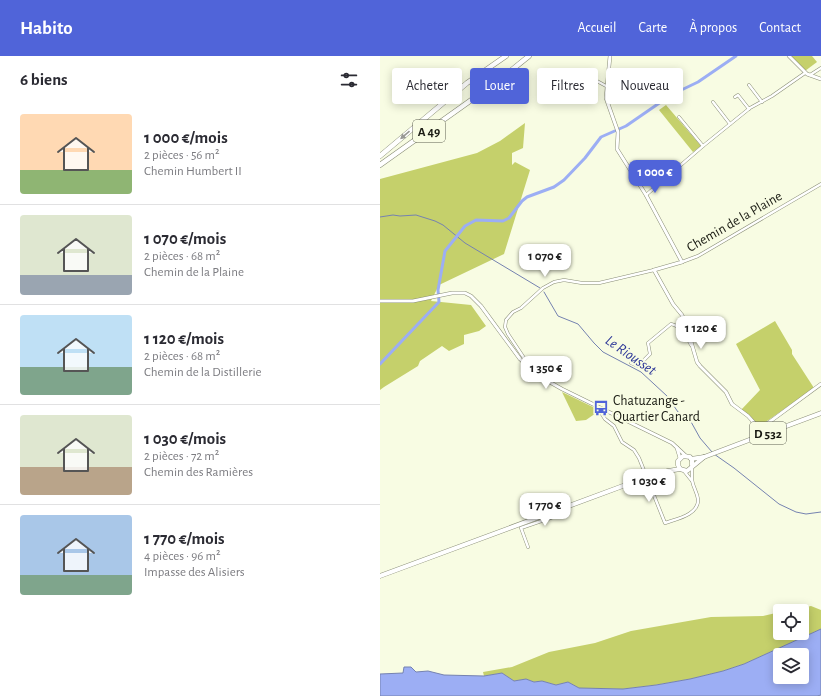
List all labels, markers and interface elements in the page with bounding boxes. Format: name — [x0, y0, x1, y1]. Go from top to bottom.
text: Habito — [20, 19, 73, 38]
text: Accueil — [577, 21, 616, 35]
text: Carte — [638, 21, 667, 35]
text: À propos — [689, 21, 737, 35]
text: Contact — [759, 21, 801, 35]
chip: Acheter — [392, 68, 462, 104]
chip: Louer — [470, 68, 529, 104]
chip: Filtres — [537, 68, 598, 104]
chip: Nouveau — [606, 68, 683, 104]
icon: filters — [338, 69, 360, 91]
text: 6 biens — [20, 71, 68, 88]
road number: A 49 — [413, 120, 445, 142]
text: 1 000 €/mois — [144, 129, 228, 146]
icon: home — [52, 130, 100, 178]
one-way arrow — [400, 130, 410, 139]
text: 2 pièces · 56 m² — [144, 149, 220, 162]
pin: 1 000 € — [618, 160, 692, 194]
text: Chemin Humbert II — [144, 165, 242, 178]
text: 1 000 € — [638, 166, 673, 179]
street label: Chemin de la Plaine — [684, 189, 785, 255]
text: 1 070 €/mois — [144, 230, 226, 247]
icon: home — [52, 231, 100, 279]
pin: 1 070 € — [508, 244, 582, 278]
text: 2 pièces · 68 m² — [144, 250, 220, 263]
text: 1 070 € — [528, 250, 562, 263]
text: Chemin de la Plaine — [144, 266, 244, 279]
pin: 1 120 € — [664, 316, 738, 350]
text: 1 120 € — [685, 322, 717, 335]
text: 1 120 €/mois — [144, 330, 224, 347]
icon: home — [52, 331, 100, 379]
water label: Le Riousset — [603, 333, 659, 378]
text: 2 pièces · 68 m² — [144, 350, 220, 363]
pin: 1 350 € — [509, 356, 583, 390]
text: 1 350 € — [530, 362, 562, 375]
text: Chemin de la Distillerie — [144, 366, 262, 379]
place label: Chatuzange - Quartier Canard — [613, 394, 700, 424]
bus stop icon: Chatuzange - Quartier Canard — [592, 399, 610, 417]
road number: D 532 — [750, 422, 786, 444]
text: 1 030 €/mois — [144, 430, 226, 447]
icon: home — [52, 431, 100, 479]
text: 2 pièces · 72 m² — [144, 450, 219, 463]
text: Chemin des Ramières — [144, 466, 253, 479]
pin: 1 030 € — [612, 469, 686, 503]
text: 1 030 € — [632, 475, 666, 488]
pin: 1 770 € — [508, 493, 582, 527]
text: 1 770 € — [529, 499, 561, 512]
text: 1 770 €/mois — [144, 530, 225, 547]
icon: home — [52, 531, 100, 579]
text: 4 pièces · 96 m² — [144, 550, 221, 563]
text: Impasse des Alisiers — [144, 566, 245, 579]
map controls — [773, 604, 809, 684]
button: locate — [773, 604, 809, 640]
button: layers — [773, 648, 809, 684]

